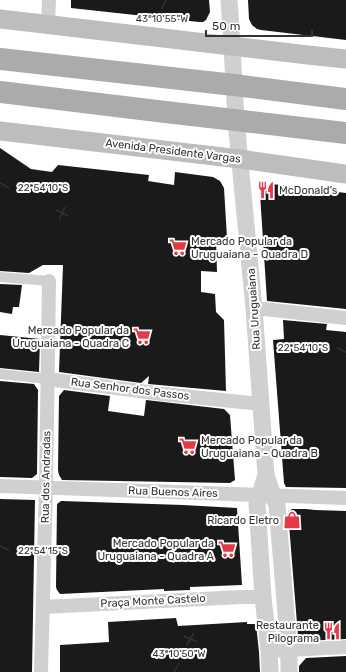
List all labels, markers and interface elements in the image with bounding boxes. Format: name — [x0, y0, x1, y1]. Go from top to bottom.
scale bar — [206, 12, 312, 38]
text: 43°10'55"W — [136, 13, 188, 25]
text: 50 m — [212, 19, 240, 33]
street label: Avenida Presidente Vargas — [105, 136, 242, 166]
restaurant icon: McDonald's — [256, 180, 276, 200]
text: 22°54'10"S — [18, 182, 68, 194]
place label: McDonald's — [279, 184, 338, 197]
place label: Mercado Popular da Uruguaiana - Quadra D — [191, 235, 308, 261]
supermarket icon: Mercado Popular da Uruguaiana - Quadra D — [168, 237, 188, 257]
street label: Rua Uruguaiana — [245, 268, 263, 350]
place label: Mercado Popular da Uruguaiana - Quadra C — [12, 324, 129, 350]
supermarket icon: Mercado Popular da Uruguaiana - Quadra C — [132, 326, 152, 346]
text: 22°54'10"S — [278, 342, 328, 354]
street label: Rua Senhor dos Passos — [70, 375, 190, 403]
street label: Rua dos Andradas — [39, 430, 53, 523]
place label: Mercado Popular da Uruguaiana - Quadra B — [201, 434, 318, 460]
supermarket icon: Mercado Popular da Uruguaiana - Quadra B — [178, 436, 198, 456]
street label: Rua Buenos Aires — [128, 484, 218, 500]
shop icon: Ricardo Eletro — [282, 510, 302, 530]
place label: Ricardo Eletro — [207, 514, 279, 527]
place label: Mercado Popular da Uruguaiana - Quadra A — [97, 537, 215, 563]
supermarket icon: Mercado Popular da Uruguaiana - Quadra A — [217, 539, 237, 559]
text: 22°54'15"S — [18, 545, 68, 557]
street label: Praça Monte Castelo — [100, 592, 206, 610]
place label: Restaurante Pilograma — [256, 619, 319, 645]
restaurant icon: Restaurante Pilograma — [322, 621, 342, 641]
text: 43°10'50"W — [153, 648, 205, 660]

